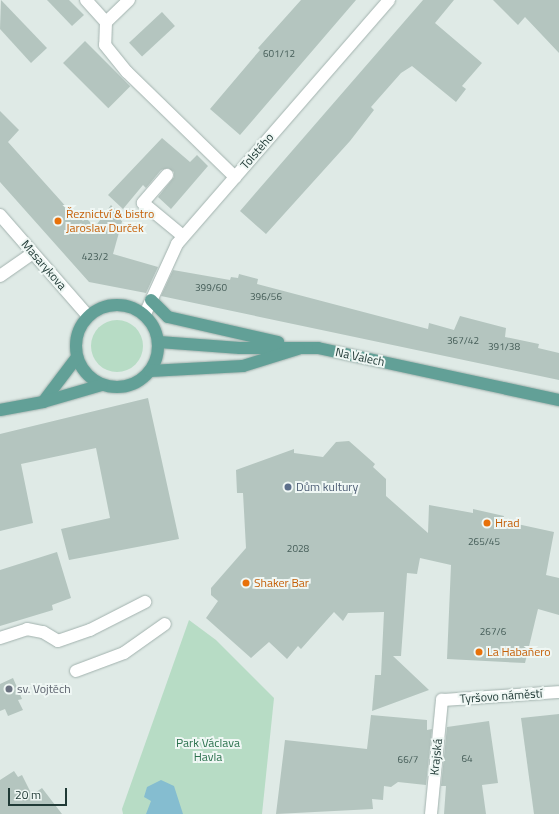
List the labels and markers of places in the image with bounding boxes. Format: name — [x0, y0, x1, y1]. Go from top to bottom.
place label: Řeznictví & bistro Jaroslav Durček — [66, 207, 154, 235]
marker: Řeznictví & bistro Jaroslav Durček — [53, 216, 63, 226]
place label: Dům kultury — [296, 480, 358, 494]
marker: Dům kultury — [283, 482, 293, 492]
place label: Hrad — [495, 516, 520, 530]
marker: Hrad — [482, 518, 492, 528]
place label: Shaker Bar — [254, 576, 309, 590]
marker: Shaker Bar — [241, 578, 251, 588]
place label: La Habaňero — [487, 645, 551, 659]
marker: La Habaňero — [474, 647, 484, 657]
place label: sv. Vojtěch — [17, 682, 71, 696]
marker: sv. Vojtěch — [4, 684, 14, 694]

